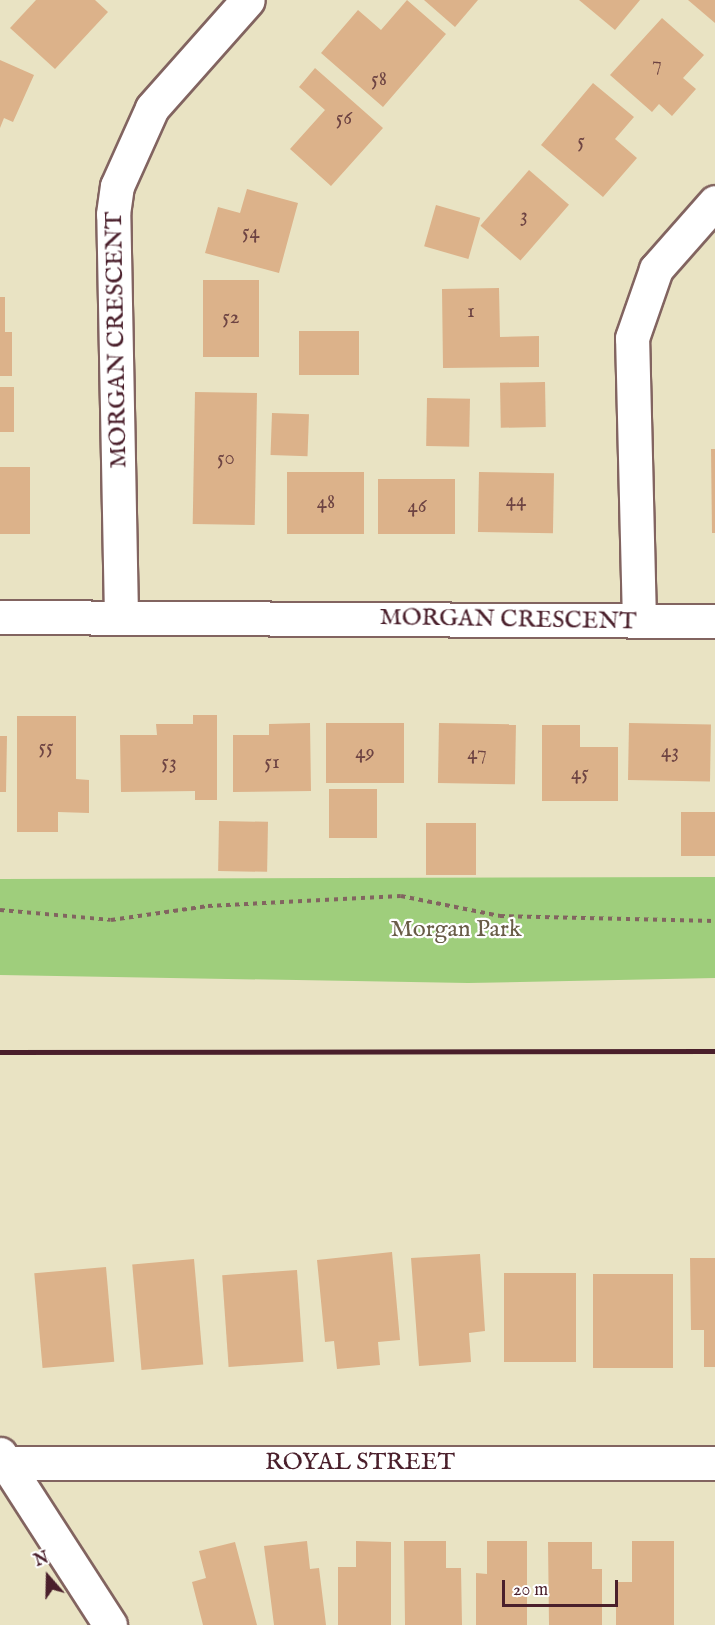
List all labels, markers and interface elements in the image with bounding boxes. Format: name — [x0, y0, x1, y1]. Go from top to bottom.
house number: 7 — [652, 52, 662, 78]
house number: 58 — [371, 67, 387, 93]
house number: 56 — [336, 106, 352, 132]
house number: 5 — [577, 129, 585, 155]
house number: 3 — [520, 203, 528, 229]
street label: MORGAN CRESCENT — [100, 211, 134, 469]
house number: 54 — [242, 220, 260, 246]
house number: 1 — [467, 299, 475, 325]
house number: 52 — [222, 305, 240, 331]
house number: 50 — [217, 446, 235, 472]
house number: 44 — [506, 488, 526, 514]
house number: 48 — [317, 490, 335, 516]
house number: 46 — [407, 494, 427, 520]
street label: MORGAN CRESCENT — [379, 603, 637, 637]
house number: 55 — [38, 735, 54, 761]
house number: 43 — [661, 739, 679, 765]
house number: 49 — [355, 740, 375, 766]
house number: 47 — [467, 741, 487, 767]
house number: 53 — [161, 750, 177, 776]
house number: 51 — [264, 750, 280, 776]
house number: 45 — [571, 761, 589, 787]
park label: Morgan Park — [390, 916, 522, 944]
street label: ROYAL STREET — [265, 1449, 455, 1477]
north arrow — [18, 1547, 78, 1607]
text: N — [32, 1548, 52, 1572]
scale bar — [505, 1568, 620, 1606]
text: 20 m — [513, 1579, 548, 1602]

